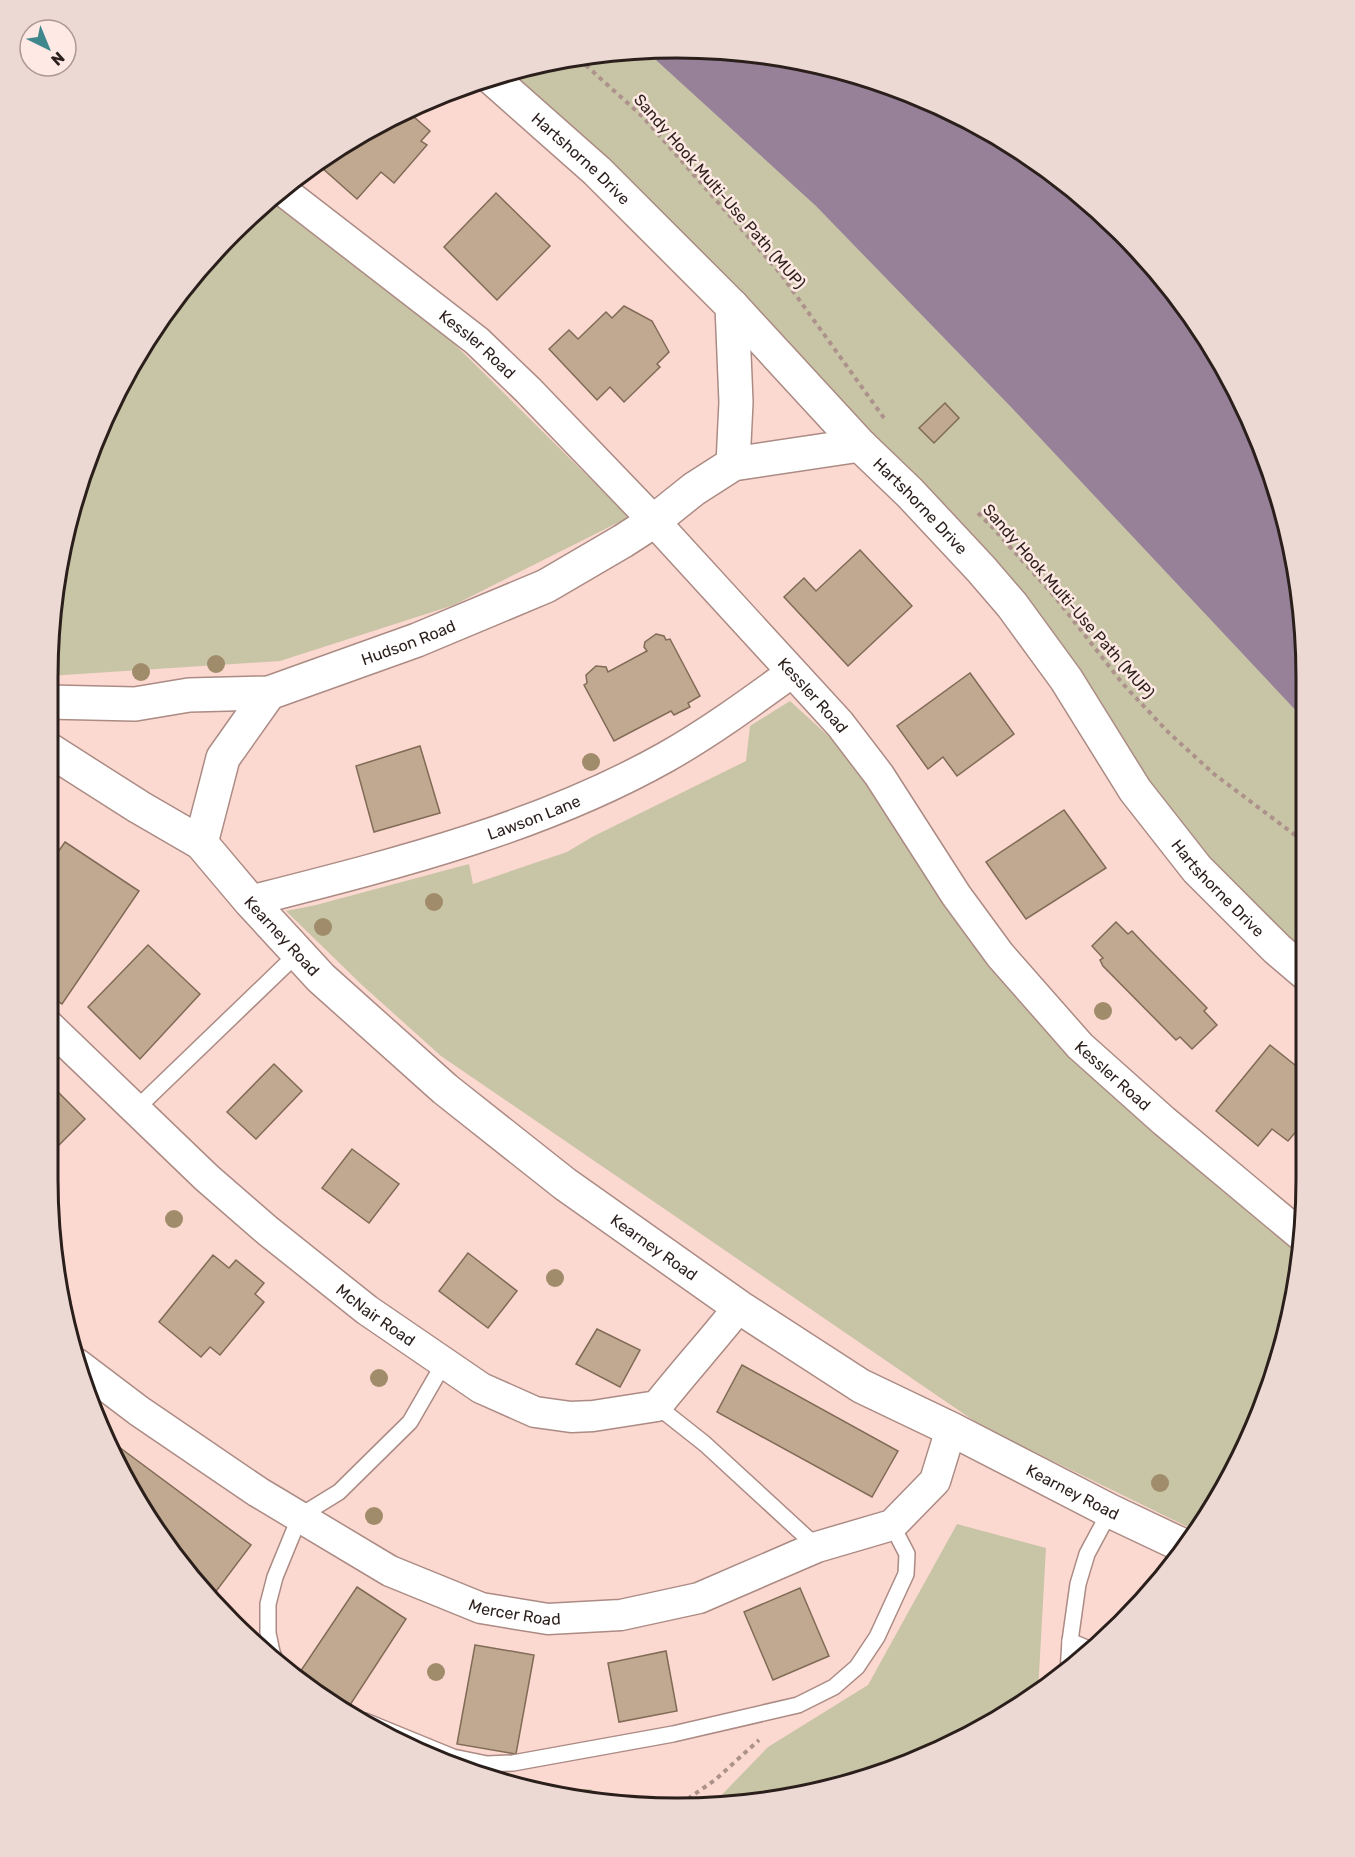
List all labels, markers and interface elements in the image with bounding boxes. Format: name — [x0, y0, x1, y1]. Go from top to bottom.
north arrow — [18, 18, 78, 78]
text: N — [47, 48, 69, 69]
street label: Sandy Hook Multi-Use Path (MUP) — [630, 90, 809, 293]
street label: Hartshorne Drive — [528, 109, 634, 209]
street label: Kessler Road — [435, 306, 519, 383]
street label: Hartshorne Drive — [869, 454, 971, 558]
street label: Sandy Hook Multi-Use Path (MUP) — [979, 500, 1158, 703]
street label: Hudson Road — [359, 616, 458, 669]
street label: Kessler Road — [774, 654, 852, 736]
street label: Lawson Lane — [485, 791, 583, 844]
street label: Hartshorne Drive — [1167, 836, 1268, 941]
street label: Kearney Road — [240, 892, 323, 980]
street label: Kessler Road — [1071, 1037, 1154, 1115]
street label: Kearney Road — [607, 1210, 701, 1285]
street label: McNair Road — [332, 1280, 419, 1350]
street label: Kearney Road — [1023, 1461, 1122, 1524]
street label: Mercer Road — [466, 1595, 561, 1629]

